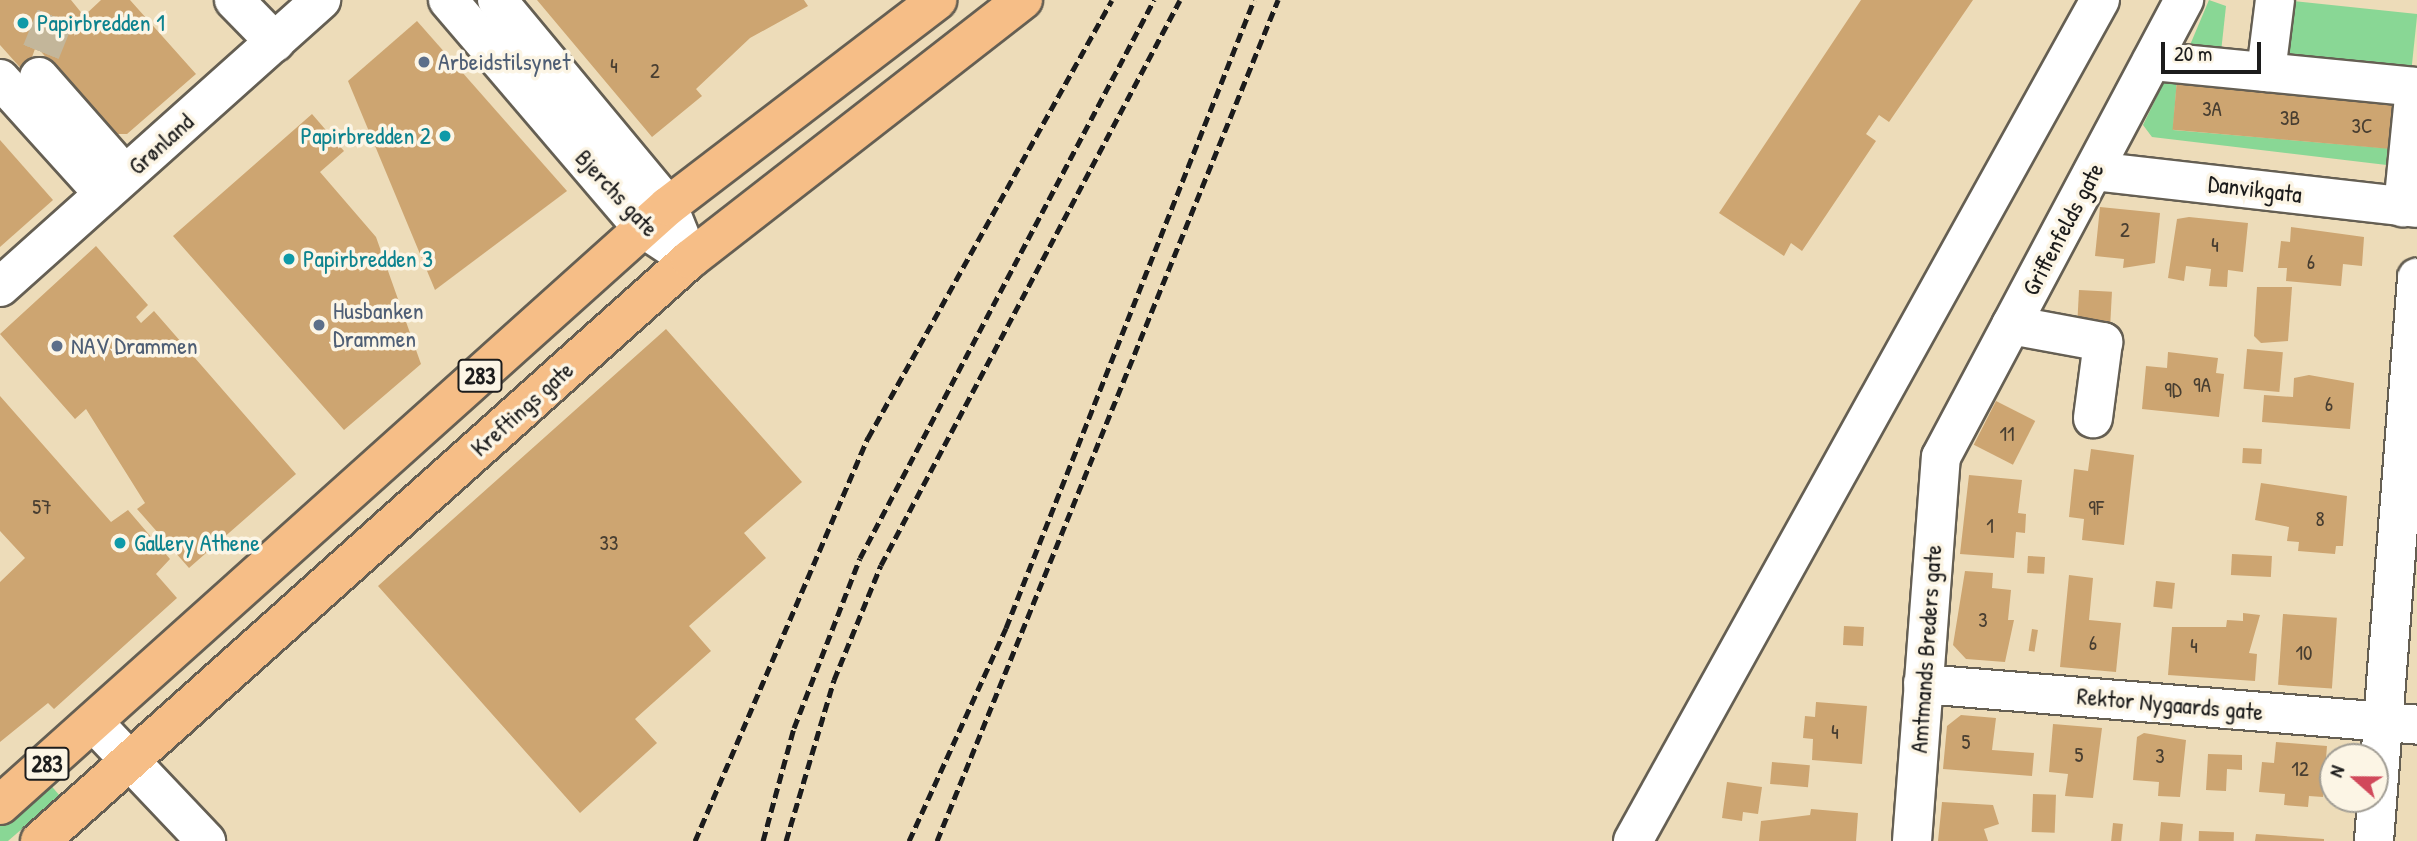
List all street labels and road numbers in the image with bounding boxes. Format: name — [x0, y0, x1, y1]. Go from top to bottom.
street label: Grønland — [122, 107, 200, 181]
street label: Bjerchs gate — [569, 143, 665, 243]
street label: Griffenfelds gate — [2016, 158, 2110, 300]
street label: Danvikgata — [2206, 169, 2304, 209]
road number: 283 — [457, 356, 503, 396]
street label: Kreftings gate — [465, 356, 579, 462]
street label: Amtmands Breders gate — [1904, 544, 1948, 754]
street label: Rektor Nygaards gate — [2076, 682, 2264, 726]
road number: 283 — [24, 744, 70, 784]

